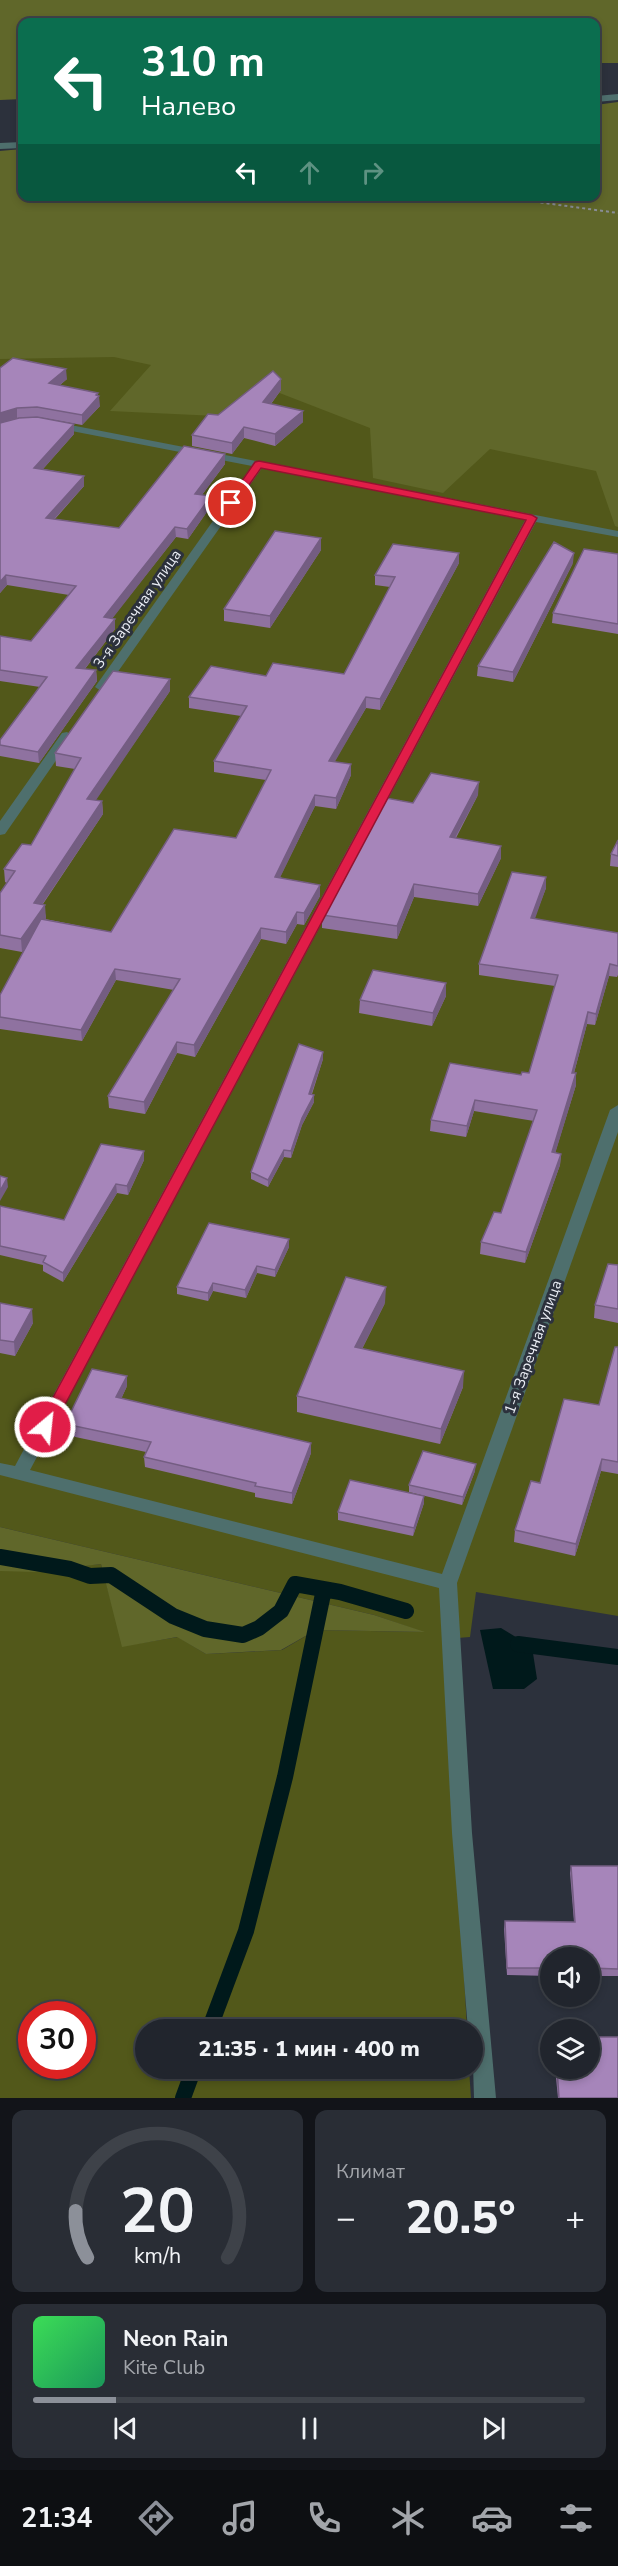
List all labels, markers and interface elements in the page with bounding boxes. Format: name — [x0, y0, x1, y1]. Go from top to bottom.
text: 310 m — [141, 34, 265, 91]
icon: left — [42, 42, 120, 120]
text: Налево — [141, 88, 236, 125]
icon: left — [230, 156, 263, 189]
icon: ahead — [293, 156, 326, 189]
icon: right — [356, 156, 389, 189]
pin — [205, 477, 256, 528]
icon: arrive — [214, 486, 247, 519]
street label: 3-я Заречная улица — [88, 546, 186, 672]
street label: 1-я Заречная улица — [499, 1277, 567, 1417]
position arrow — [13, 1395, 77, 1459]
map controls — [540, 1947, 600, 2079]
button: sound — [540, 1947, 600, 2007]
speed limit sign: 30 — [18, 2001, 96, 2079]
button: layers — [540, 2019, 600, 2079]
text: 21:35 · 1 мин · 400 m — [198, 2034, 420, 2064]
text: Климат — [336, 2158, 405, 2185]
text: 20 — [120, 2169, 195, 2254]
text: 20.5° — [406, 2188, 515, 2249]
text: − — [336, 2196, 356, 2241]
text: + — [565, 2196, 585, 2241]
text: km/h — [134, 2241, 181, 2271]
text: Neon Rain — [123, 2324, 228, 2354]
text: Kite Club — [123, 2354, 205, 2381]
icon: previous — [109, 2412, 142, 2445]
icon: pause — [293, 2412, 326, 2445]
icon: next — [477, 2412, 510, 2445]
icon: directions — [135, 2497, 177, 2539]
icon: music — [219, 2497, 261, 2539]
icon: phone — [303, 2497, 345, 2539]
icon: climate — [387, 2497, 429, 2539]
icon: car — [471, 2497, 513, 2539]
icon: filters — [555, 2497, 597, 2539]
text: 21:34 — [21, 2500, 93, 2537]

